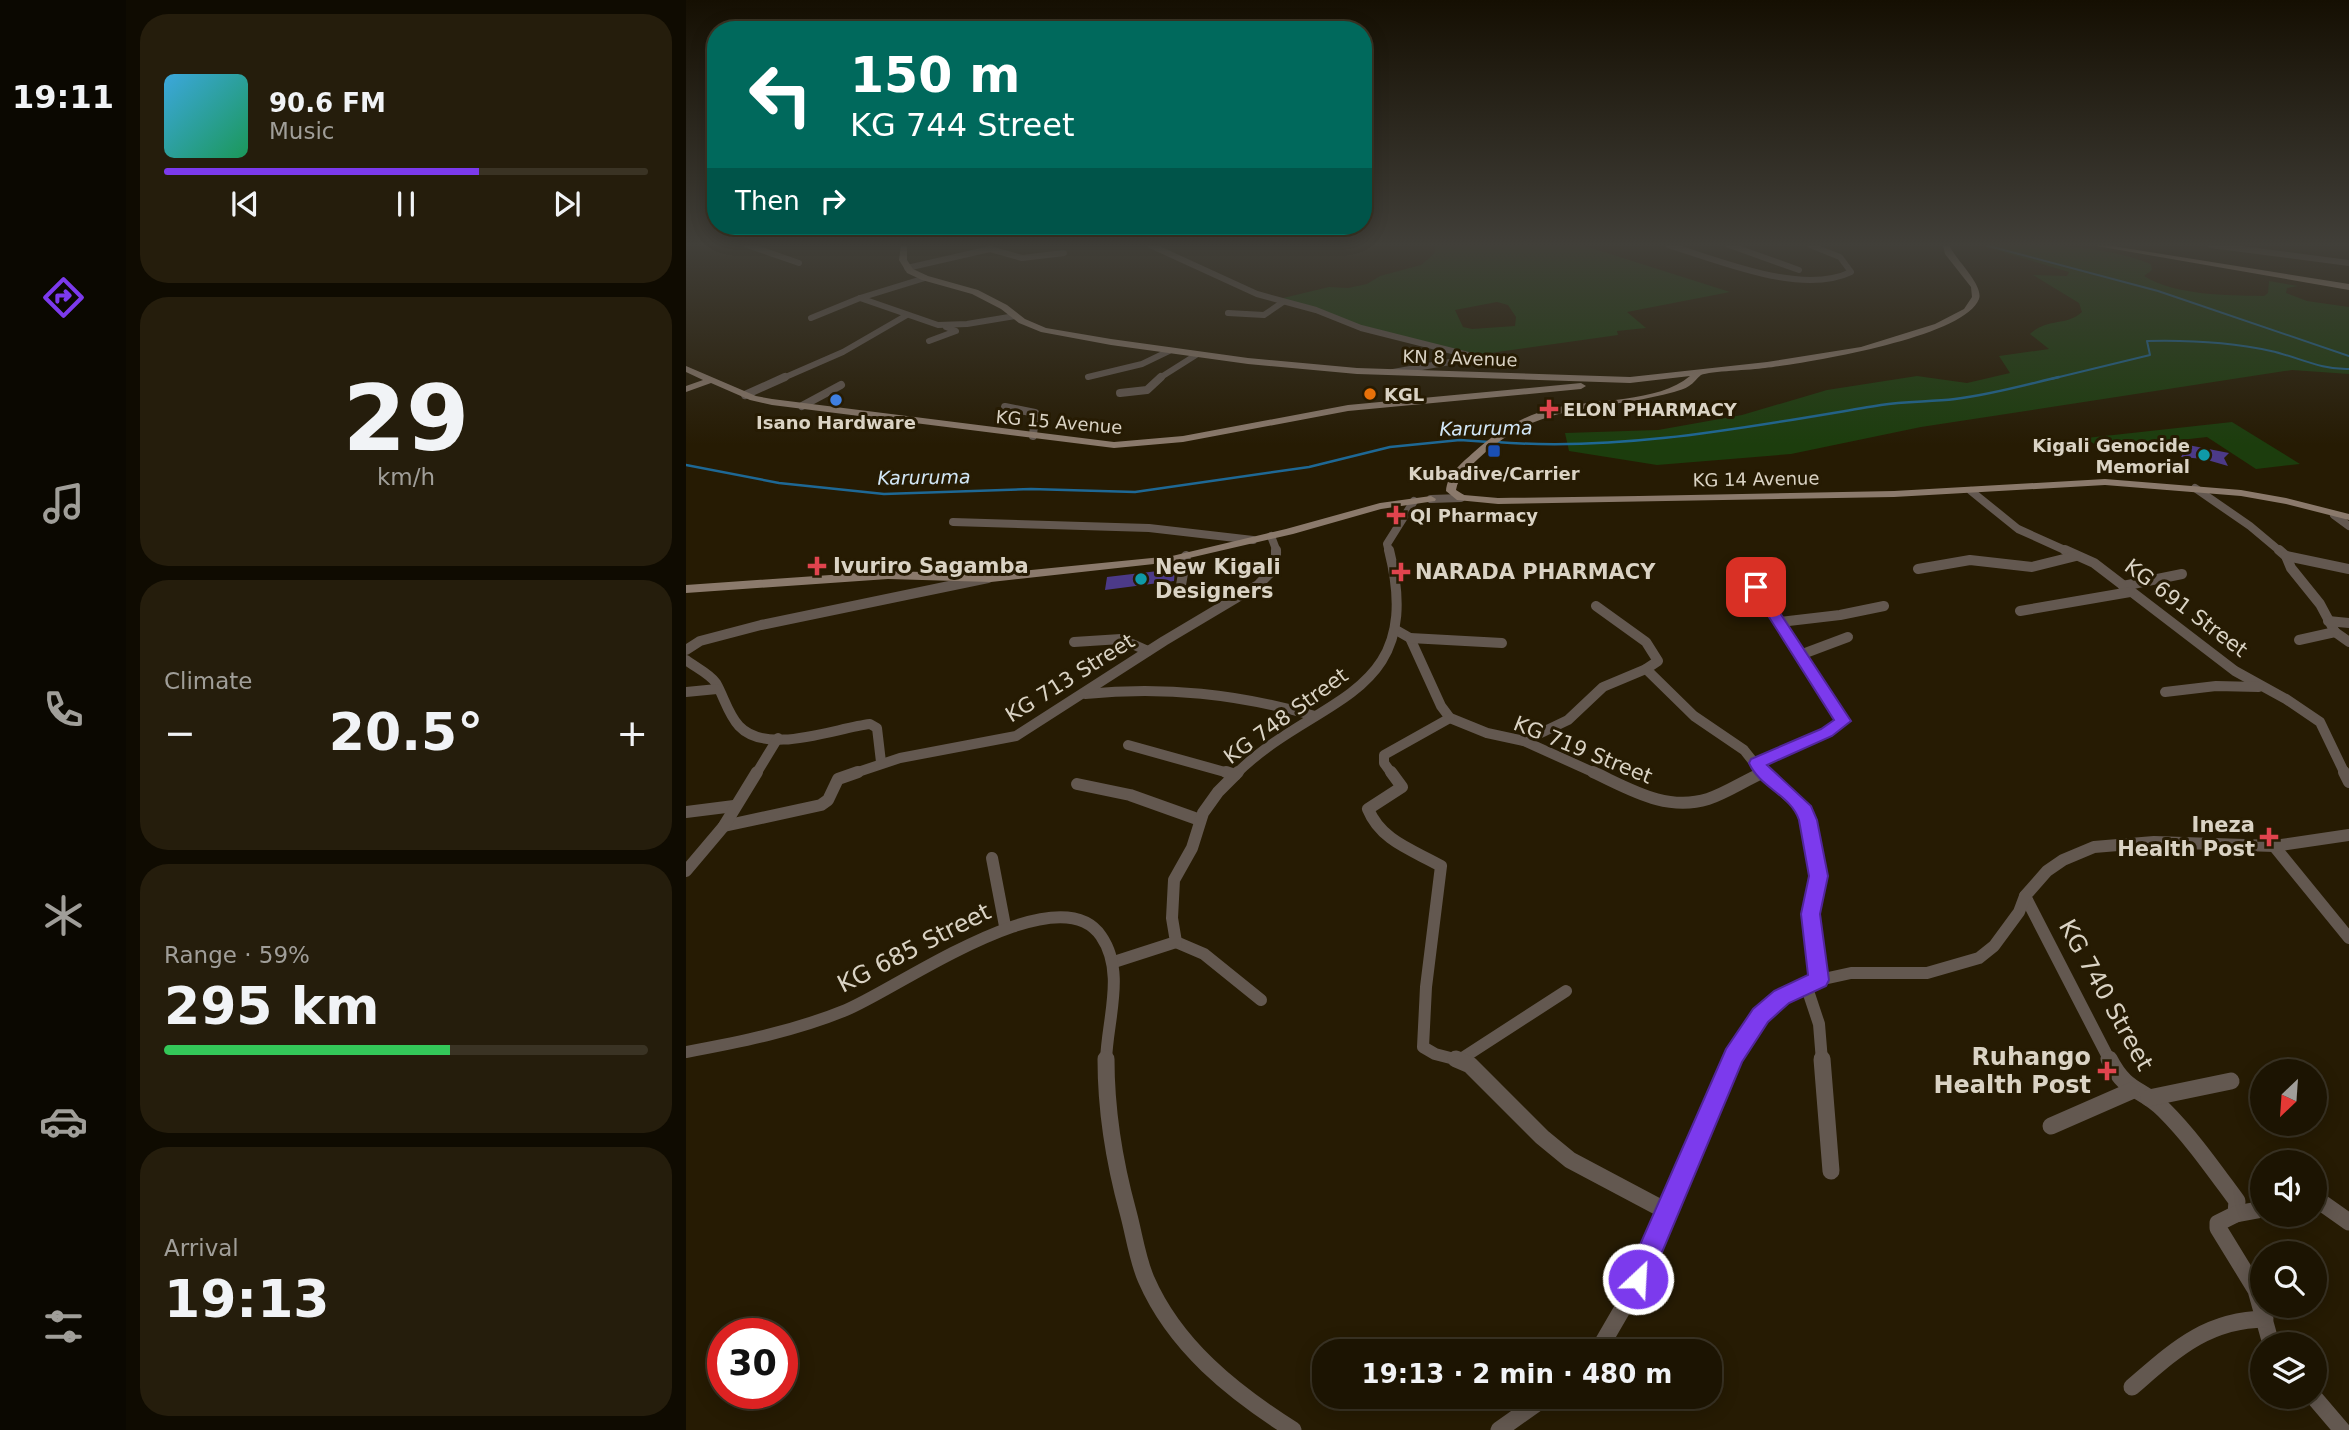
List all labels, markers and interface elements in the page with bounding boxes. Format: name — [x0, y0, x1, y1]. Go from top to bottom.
text: 150 m — [850, 47, 1020, 104]
icon: left — [735, 49, 826, 140]
text: 19:11 — [12, 78, 114, 116]
text: 90.6 FM — [269, 88, 386, 118]
text: KG 744 Street — [850, 106, 1074, 144]
text: Music — [269, 118, 334, 144]
icon: right — [814, 182, 852, 220]
icon: previous — [226, 185, 264, 223]
icon: pause — [387, 185, 425, 223]
icon: next — [548, 185, 586, 223]
text: Then — [735, 186, 800, 216]
icon: directions — [39, 273, 88, 322]
street label: KN 8 Avenue — [1402, 345, 1518, 371]
text: 29 — [343, 366, 469, 471]
place label: KGL — [1384, 384, 1424, 405]
marker: KGL — [1362, 386, 1378, 402]
marker: Isano Hardware — [828, 392, 844, 408]
place label: ELON PHARMACY — [1563, 399, 1738, 420]
marker: ELON PHARMACY — [1541, 401, 1557, 417]
street label: KG 15 Avenue — [995, 406, 1123, 438]
place label: Isano Hardware — [756, 412, 916, 433]
water label: Karuruma — [1439, 416, 1533, 440]
place label: Kigali Genocide Memorial — [2032, 435, 2190, 477]
marker: Kubadive/Carrier — [1486, 443, 1502, 459]
marker: Kigali Genocide Memorial — [2196, 447, 2212, 463]
place label: Kubadive/Carrier — [1408, 463, 1580, 484]
text: km/h — [377, 464, 435, 490]
water label: Karuruma — [877, 465, 971, 489]
street label: KG 14 Avenue — [1692, 467, 1820, 491]
icon: music — [39, 479, 88, 528]
place label: Ql Pharmacy — [1410, 505, 1538, 526]
marker: Ql Pharmacy — [1388, 507, 1404, 523]
place label: Ivuriro Sagamba — [833, 554, 1029, 578]
street label: KG 691 Street — [2120, 554, 2252, 662]
place label: New Kigali Designers — [1155, 555, 1281, 603]
marker: Ivuriro Sagamba — [807, 556, 827, 576]
pin — [1726, 557, 1786, 617]
place label: NARADA PHARMACY — [1415, 560, 1656, 584]
marker: NARADA PHARMACY — [1393, 564, 1409, 580]
icon: arrive — [1737, 568, 1775, 606]
marker: New Kigali Designers — [1133, 571, 1149, 587]
street label: KG 713 Street — [1001, 629, 1139, 727]
street label: KG 748 Street — [1219, 663, 1353, 769]
text: Climate — [164, 668, 253, 694]
icon: phone — [39, 685, 88, 734]
text: 20.5° — [329, 702, 483, 762]
text: − — [164, 711, 196, 755]
text: + — [616, 711, 648, 755]
street label: KG 719 Street — [1510, 711, 1656, 789]
place label: Ineza Health Post — [2117, 813, 2255, 861]
marker: Ineza Health Post — [2261, 829, 2277, 845]
icon: climate — [39, 891, 88, 940]
street label: KG 685 Street — [833, 897, 995, 999]
street label: KG 740 Street — [2053, 915, 2159, 1075]
text: Range · 59% — [164, 942, 310, 968]
text: 295 km — [164, 976, 379, 1036]
place label: Ruhango Health Post — [1933, 1043, 2091, 1099]
north arrow — [2250, 1059, 2328, 1136]
map controls — [2250, 1059, 2327, 1409]
marker: Ruhango Health Post — [2097, 1061, 2117, 1081]
icon: car — [39, 1097, 88, 1146]
button: sound — [2250, 1150, 2327, 1227]
text: Arrival — [164, 1235, 239, 1261]
button: search — [2250, 1241, 2327, 1318]
position arrow — [1601, 1242, 1675, 1316]
text: 19:13 — [164, 1269, 330, 1329]
icon: filters — [39, 1302, 88, 1351]
speed limit sign: 30 — [707, 1318, 798, 1409]
button: layers — [2250, 1332, 2327, 1409]
text: 19:13 · 2 min · 480 m — [1362, 1359, 1672, 1389]

